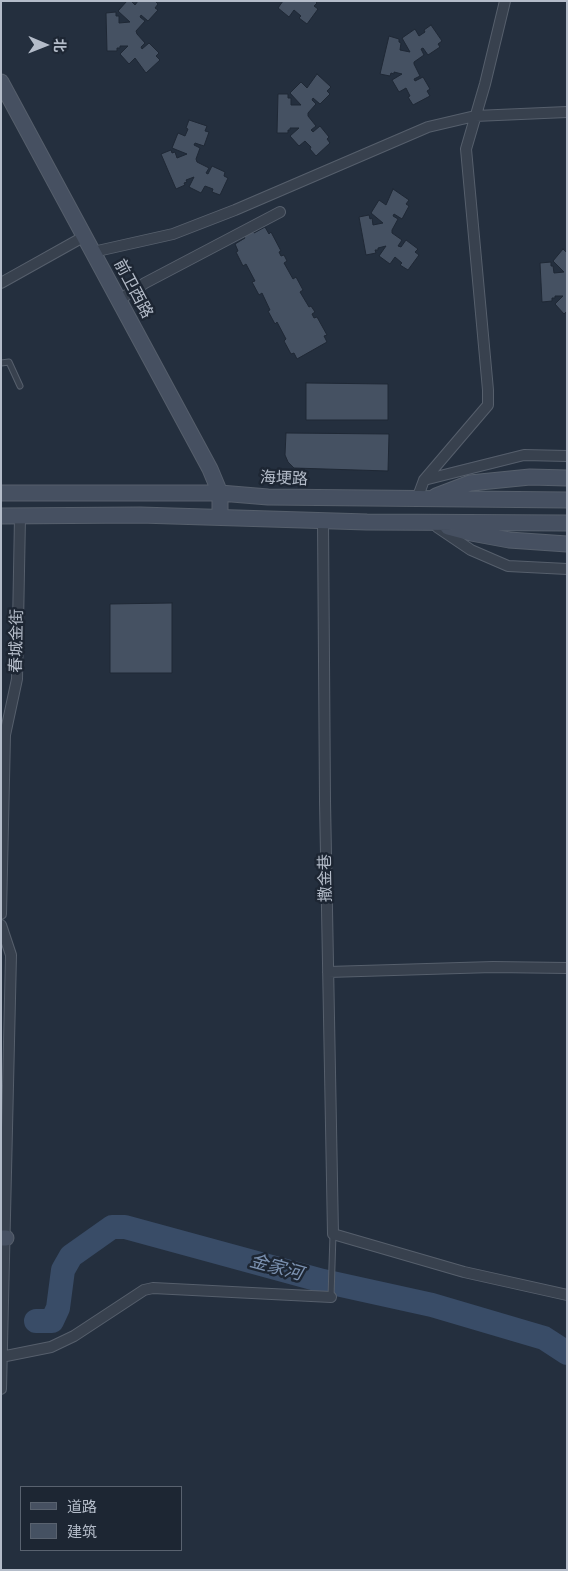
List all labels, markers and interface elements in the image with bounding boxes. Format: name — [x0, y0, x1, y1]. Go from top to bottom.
north arrow — [20, 20, 70, 70]
text: 北 — [52, 38, 68, 52]
street label: 前卫西路 — [110, 256, 156, 322]
street label: 海埂路 — [260, 469, 308, 489]
street label: 春城金街 — [7, 609, 27, 673]
street label: 撒金巷 — [316, 854, 336, 902]
water label: 金家河 — [247, 1251, 305, 1285]
legend — [20, 1486, 182, 1551]
text: 道路 — [67, 1498, 97, 1515]
text: 建筑 — [67, 1523, 97, 1540]

